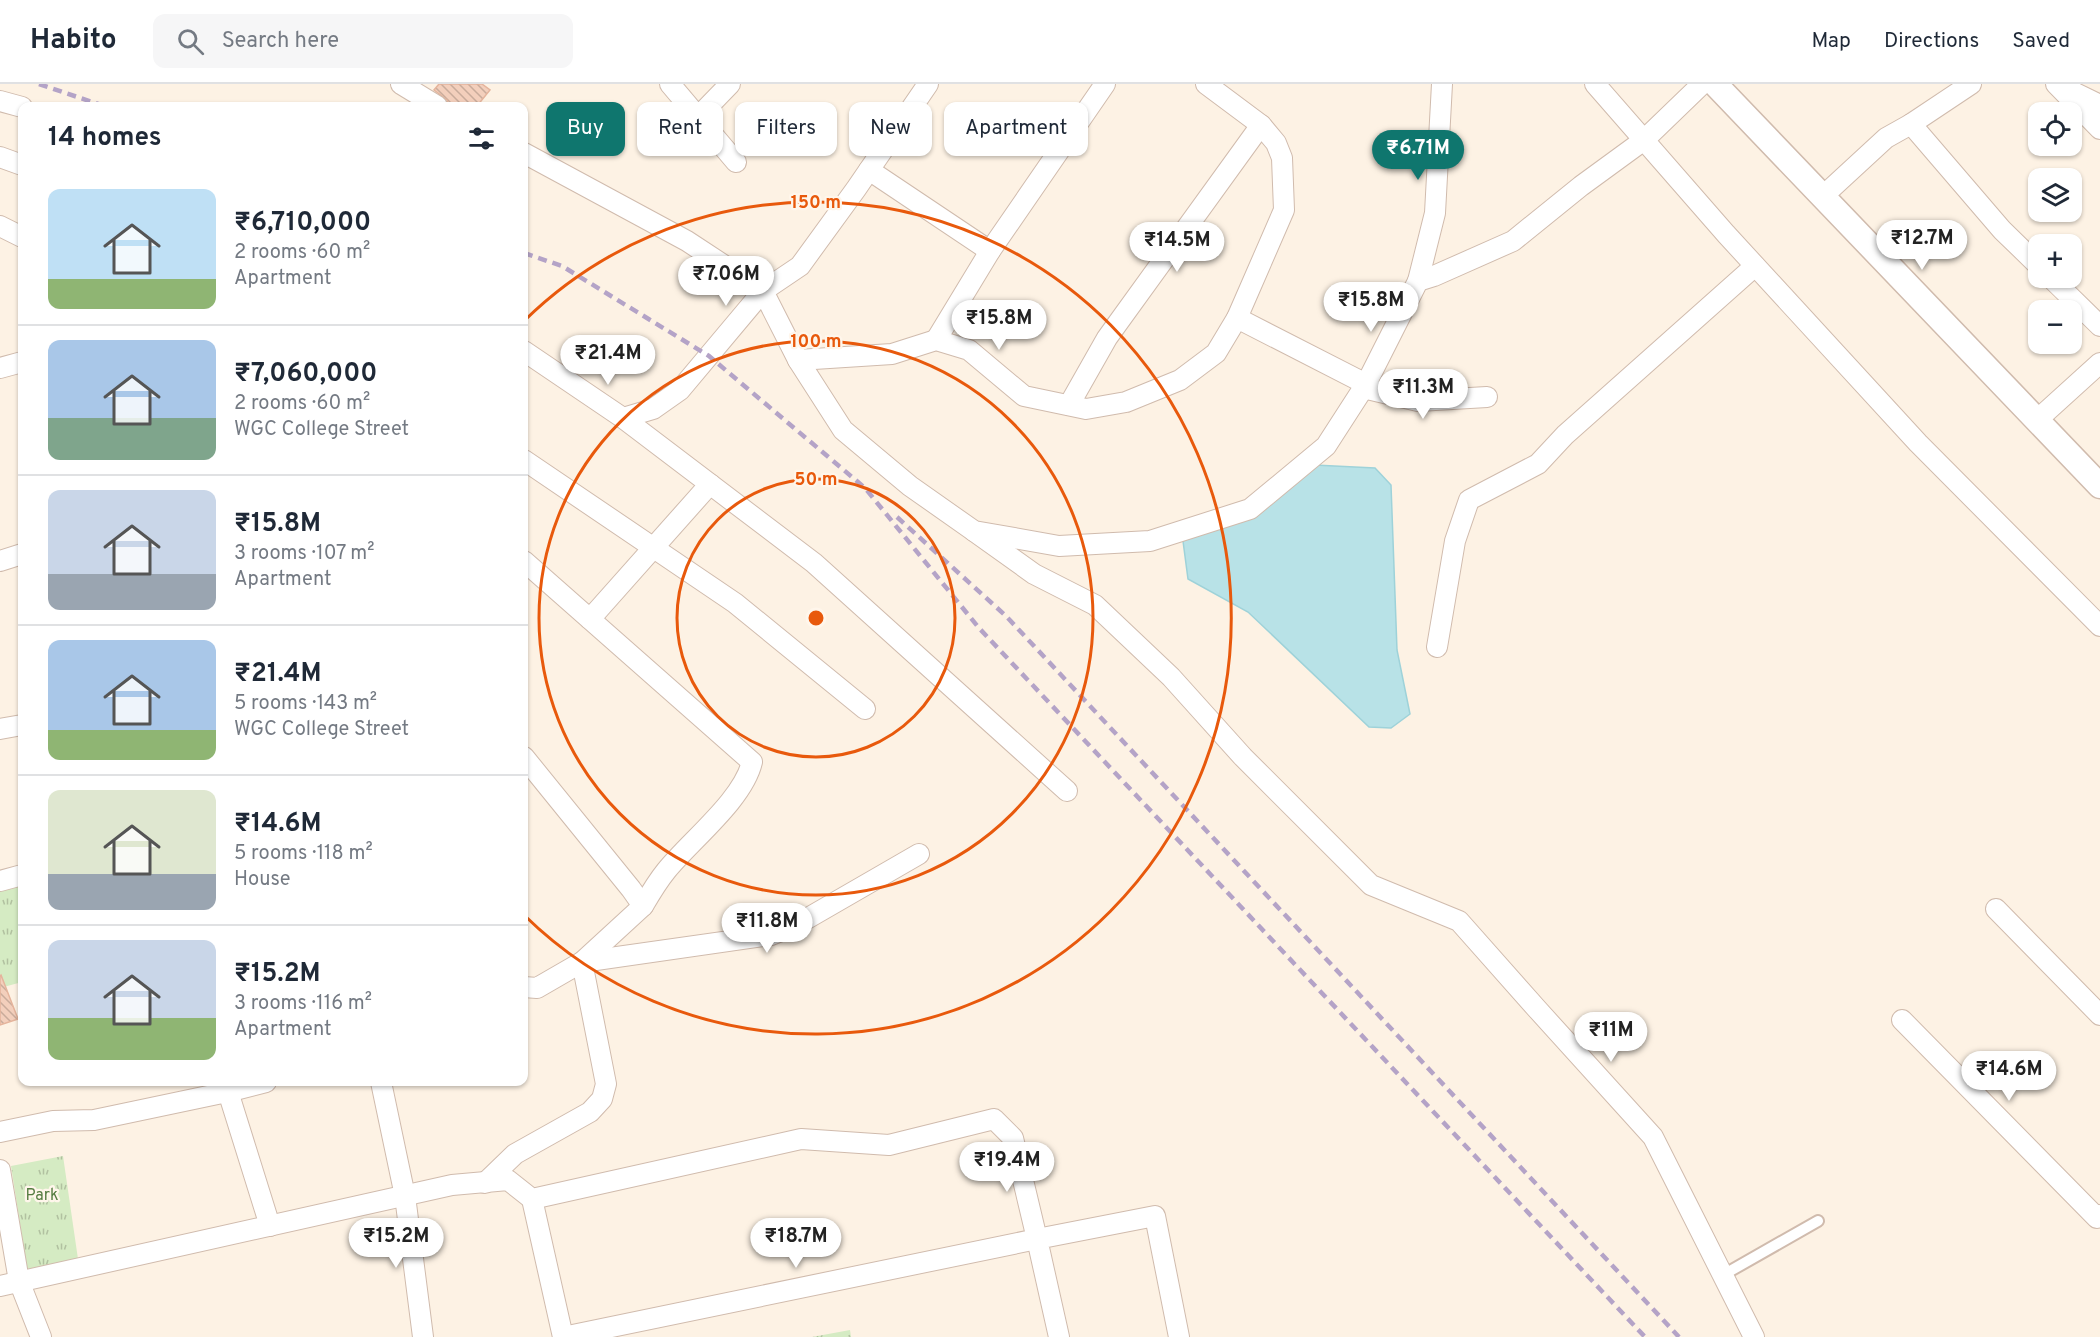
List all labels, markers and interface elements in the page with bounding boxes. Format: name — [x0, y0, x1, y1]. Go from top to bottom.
search box — [153, 14, 573, 68]
text: Habito — [30, 23, 117, 59]
icon: search — [174, 25, 207, 58]
text: Search here — [222, 28, 339, 55]
text: Map — [1811, 28, 1851, 55]
text: Directions — [1884, 28, 1979, 55]
text: Saved — [2012, 28, 2070, 55]
chip: Buy — [546, 102, 625, 156]
chip: Rent — [637, 102, 723, 156]
chip: Filters — [735, 102, 837, 156]
chip: New — [849, 102, 932, 156]
chip: Apartment — [944, 102, 1088, 156]
map controls — [2028, 102, 2082, 354]
button: locate — [2028, 102, 2082, 156]
text: 14 homes — [48, 122, 162, 155]
icon: filters — [465, 122, 498, 155]
pin: ₹6.71M — [1369, 130, 1467, 181]
text: ₹6.71M — [1386, 136, 1450, 162]
button: layers — [2028, 168, 2082, 222]
text: 150 m — [791, 192, 841, 215]
text: ₹6,710,000 — [234, 207, 371, 240]
icon: home — [96, 213, 168, 285]
pin: ₹12.7M — [1873, 220, 1971, 271]
pin: ₹14.5M — [1128, 222, 1226, 273]
text: ₹12.7M — [1890, 226, 1954, 252]
text: ₹14.5M — [1143, 228, 1211, 254]
button: + — [2028, 234, 2082, 288]
text: 2 rooms · 60 m² — [234, 240, 370, 266]
pin: ₹7.06M — [677, 256, 775, 307]
text: ₹7.06M — [692, 262, 760, 288]
text: Apartment — [234, 266, 332, 292]
pin: ₹15.8M — [1322, 282, 1420, 333]
text: ₹15.8M — [1338, 288, 1404, 314]
pin: ₹15.8M — [950, 300, 1048, 351]
button: − — [2028, 300, 2082, 354]
text: ₹15.8M — [966, 306, 1032, 332]
text: 100 m — [790, 331, 842, 354]
pin: ₹21.4M — [559, 335, 657, 386]
text: ₹21.4M — [574, 341, 642, 367]
text: ₹7,060,000 — [234, 358, 377, 391]
icon: home — [96, 364, 168, 436]
pin: ₹11.3M — [1374, 369, 1472, 420]
text: ₹11.3M — [1392, 375, 1454, 401]
text: 2 rooms · 60 m² — [234, 391, 370, 417]
text: WGC College Street — [234, 417, 409, 443]
text: 50 m — [794, 469, 838, 492]
text: ₹15.8M — [234, 508, 321, 541]
icon: home — [96, 514, 168, 586]
text: 3 rooms · 107 m² — [234, 541, 375, 567]
text: Apartment — [234, 567, 332, 593]
centre of rings — [806, 608, 826, 628]
text: ₹21.4M — [234, 658, 322, 691]
icon: home — [96, 664, 168, 736]
text: 5 rooms · 143 m² — [234, 691, 377, 717]
text: WGC College Street — [234, 717, 409, 743]
text: ₹14.6M — [234, 808, 322, 841]
icon: home — [96, 814, 168, 886]
text: 5 rooms · 118 m² — [234, 841, 373, 867]
text: House — [234, 867, 290, 893]
pin: ₹11.8M — [718, 903, 816, 954]
text: ₹11.8M — [736, 909, 798, 935]
text: ₹15.2M — [234, 958, 321, 991]
icon: home — [96, 964, 168, 1036]
text: 3 rooms · 116 m² — [234, 991, 372, 1017]
pin: ₹11M — [1575, 1012, 1647, 1063]
text: Apartment — [234, 1017, 332, 1043]
text: ₹11M — [1588, 1018, 1634, 1044]
pin: ₹14.6M — [1960, 1051, 2058, 1102]
text: ₹14.6M — [1975, 1057, 2043, 1083]
pin: ₹19.4M — [958, 1142, 1056, 1193]
text: ₹19.4M — [973, 1148, 1041, 1174]
park label: Park — [25, 1186, 59, 1206]
pin: ₹15.2M — [347, 1218, 445, 1269]
pin: ₹18.7M — [747, 1218, 845, 1269]
text: ₹15.2M — [363, 1224, 429, 1250]
text: ₹18.7M — [764, 1224, 828, 1250]

